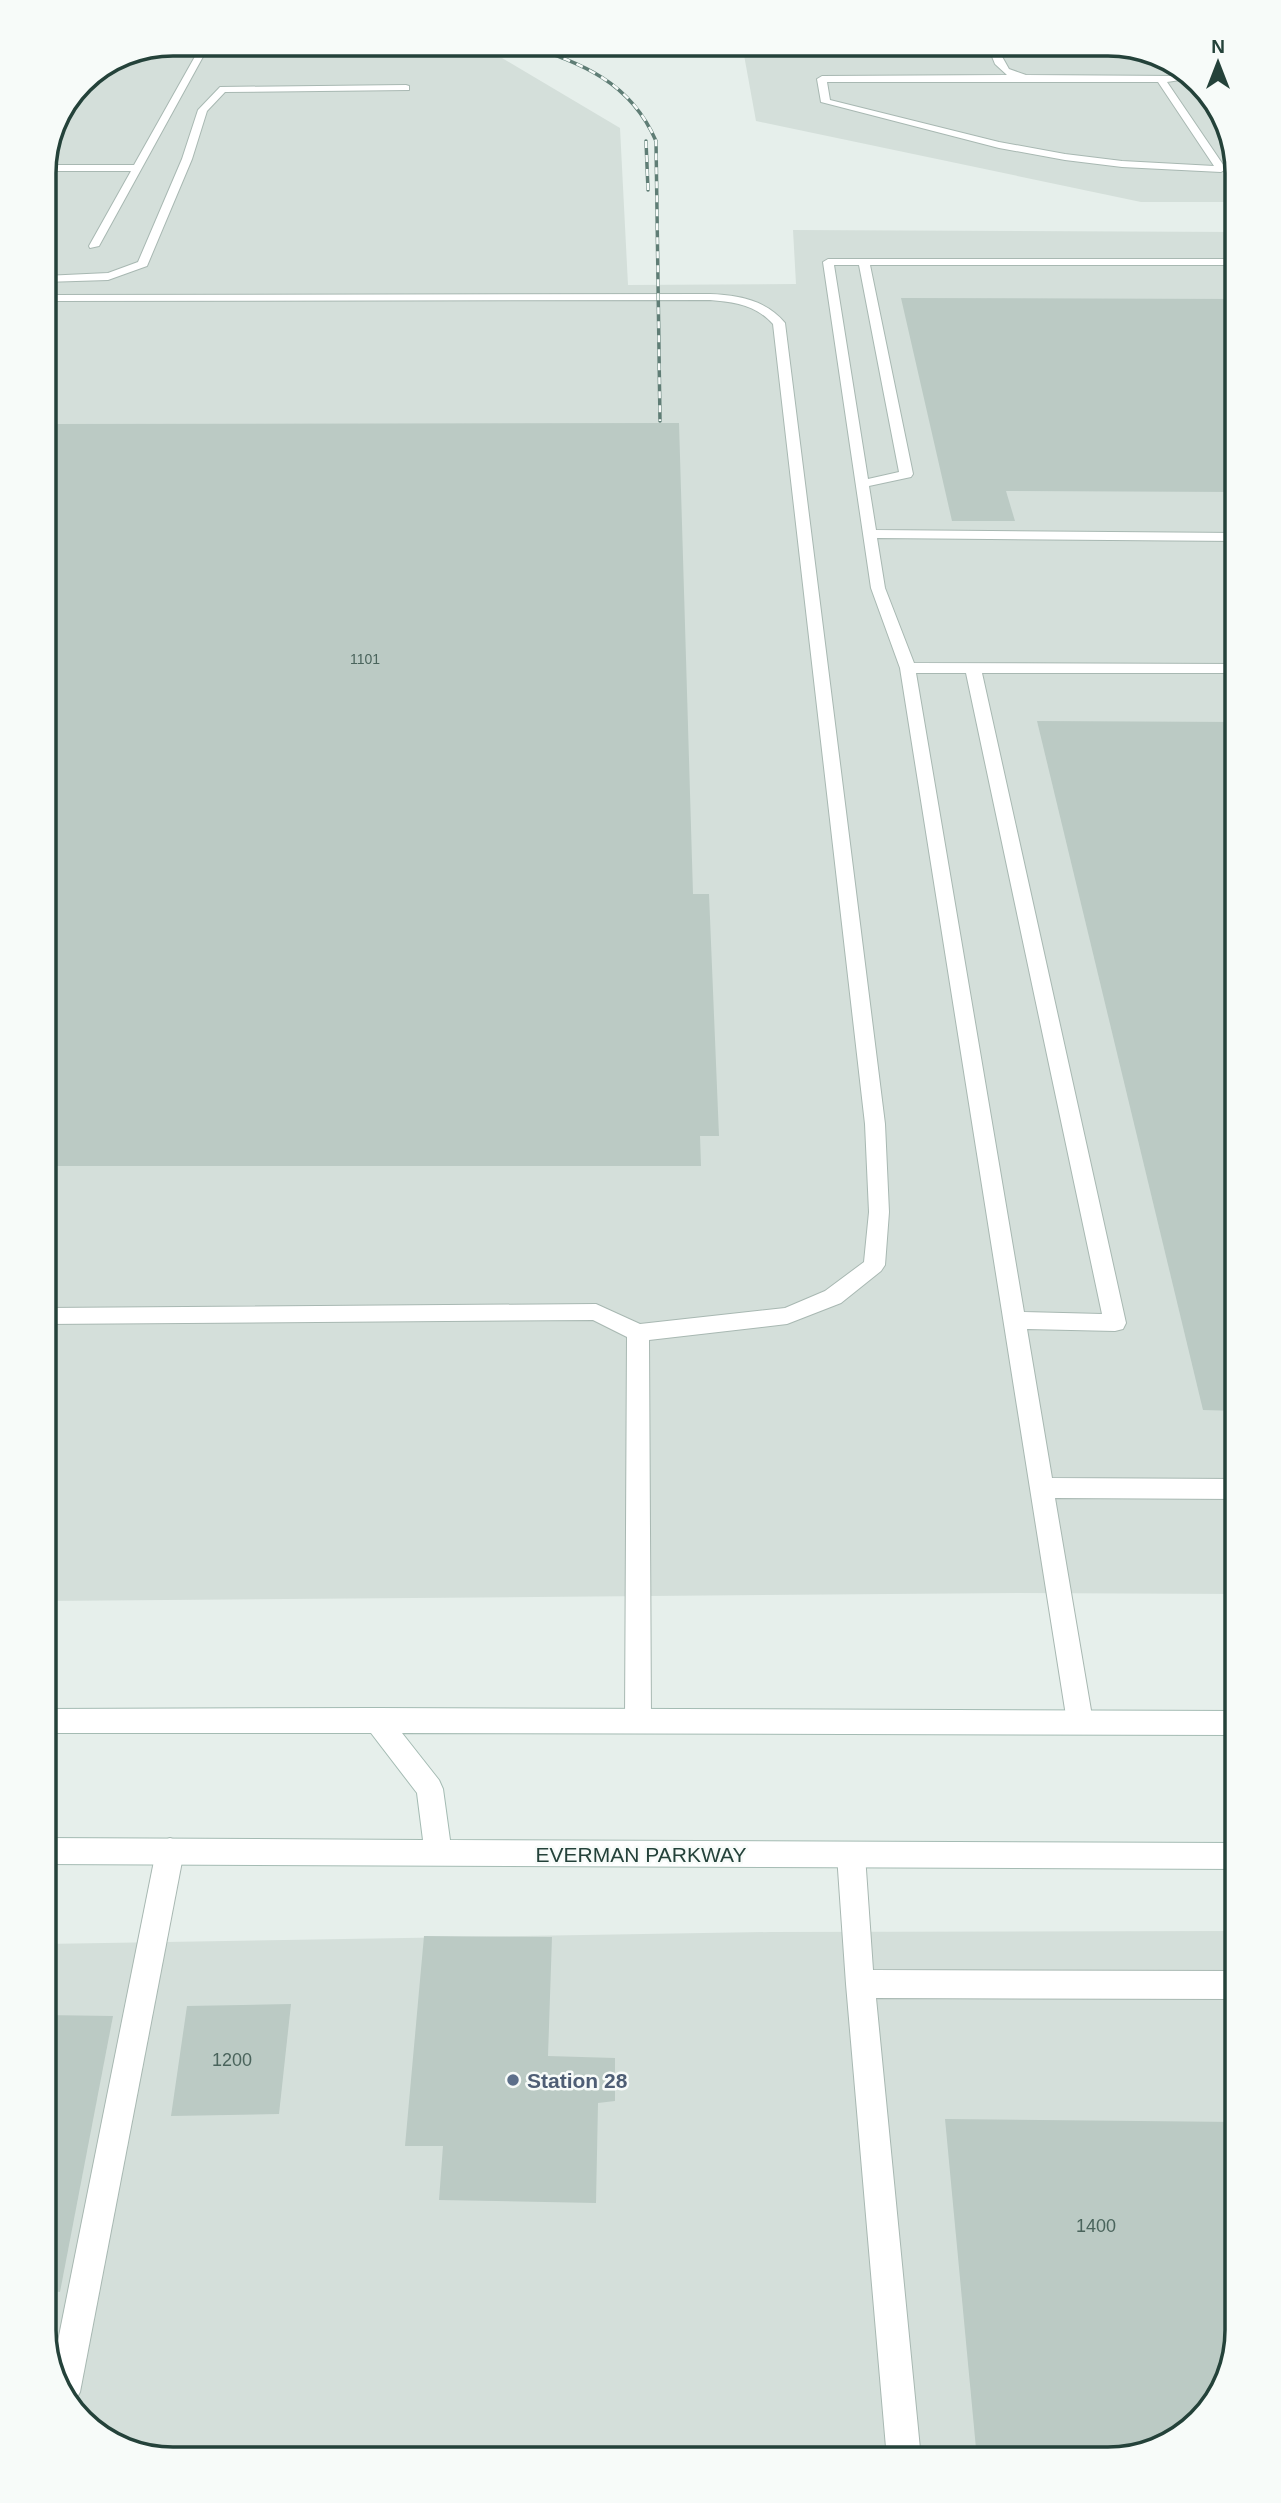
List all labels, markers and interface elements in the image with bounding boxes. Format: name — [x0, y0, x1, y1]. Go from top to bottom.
north arrow — [1183, 28, 1253, 98]
text: N — [1211, 36, 1225, 57]
house number: 1101 — [350, 651, 380, 667]
street label: EVERMAN PARKWAY — [536, 1843, 746, 1866]
house number: 1200 — [212, 2050, 252, 2070]
place label: Station 28 — [527, 2069, 628, 2092]
marker: Station 28 — [505, 2072, 521, 2088]
house number: 1400 — [1076, 2216, 1116, 2236]

